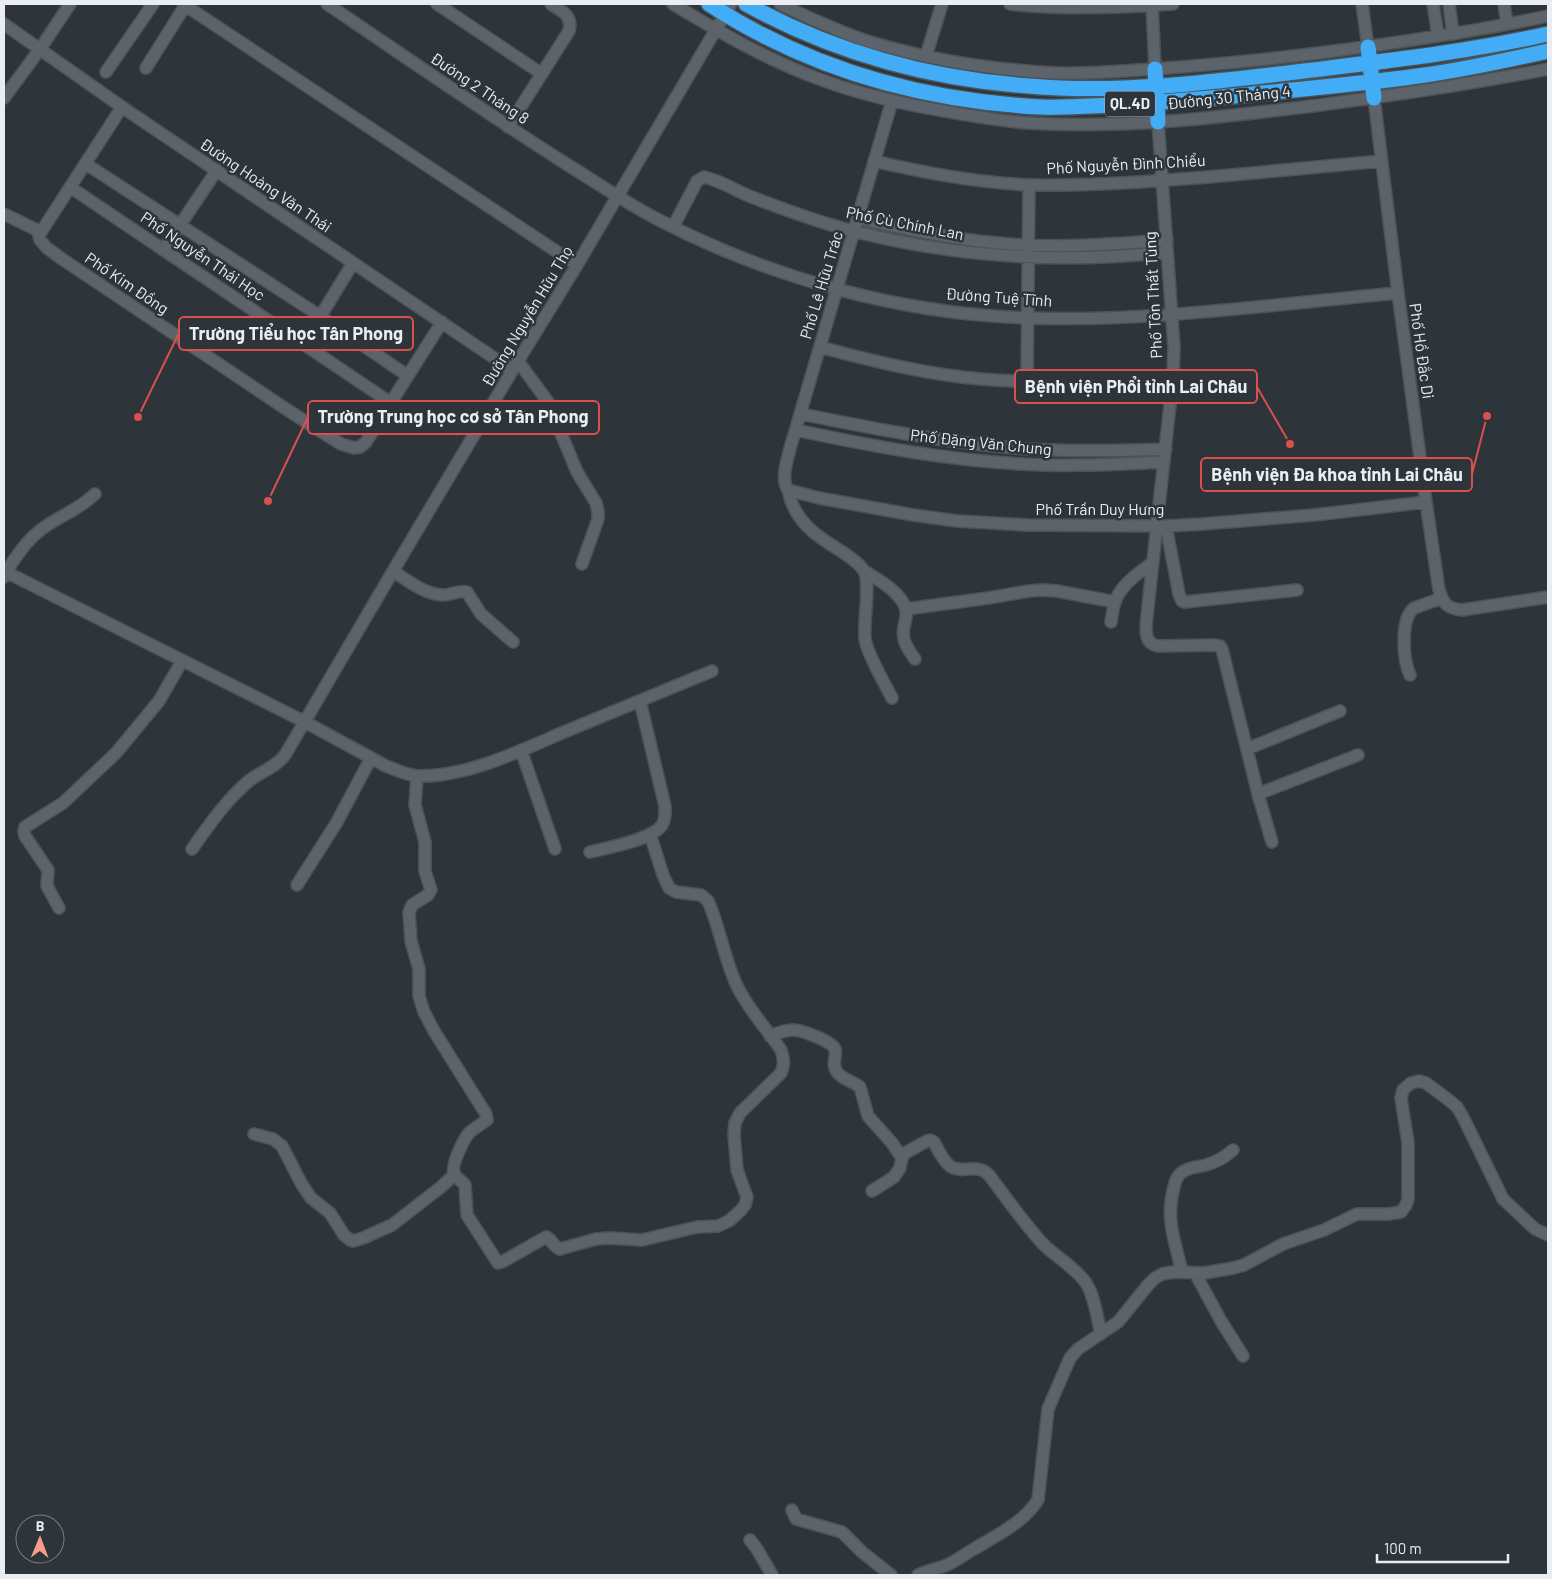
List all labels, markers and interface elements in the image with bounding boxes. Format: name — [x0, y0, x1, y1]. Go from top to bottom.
street label: Đường 2 Tháng 8 — [427, 48, 533, 128]
street label: Đường 30 Tháng 4 — [1166, 81, 1292, 112]
road number: QL.4D — [1105, 92, 1155, 116]
street label: Đường Hoàng Văn Thái — [197, 133, 336, 236]
street label: Phố Nguyễn Đình Chiểu — [1046, 150, 1206, 177]
street label: Phố Cù Chính Lan — [845, 202, 965, 243]
street label: Phố Nguyễn Thái Học — [138, 207, 269, 304]
street label: Phố Lê Hữu Trác — [795, 229, 846, 341]
street label: Phố Tôn Thất Tùng — [1140, 231, 1165, 359]
street label: Đường Nguyễn Hữu Thọ — [477, 242, 576, 390]
street label: Phố Kim Đồng — [82, 248, 173, 318]
street label: Đường Tuệ Tĩnh — [945, 283, 1053, 310]
street label: Phố Hồ Đắc Di — [1406, 302, 1439, 400]
callout: Trường Tiểu học Tân Phong — [179, 317, 413, 350]
text: Trường Tiểu học Tân Phong — [189, 322, 403, 344]
callout: Bệnh viện Phổi tỉnh Lai Châu — [1015, 370, 1257, 403]
text: Bệnh viện Phổi tỉnh Lai Châu — [1025, 375, 1247, 397]
callout: Trường Trung học cơ sở Tân Phong — [308, 401, 599, 434]
text: Trường Trung học cơ sở Tân Phong — [318, 405, 589, 427]
street label: Phố Đặng Văn Chung — [910, 425, 1053, 458]
callout: Bệnh viện Đa khoa tỉnh Lai Châu — [1201, 458, 1472, 491]
text: Bệnh viện Đa khoa tỉnh Lai Châu — [1211, 463, 1463, 485]
street label: Phố Trần Duy Hưng — [1036, 499, 1164, 518]
north arrow — [15, 1514, 65, 1564]
text: B — [36, 1517, 45, 1534]
scale bar — [1377, 1532, 1508, 1564]
text: 100 m — [1384, 1539, 1422, 1557]

